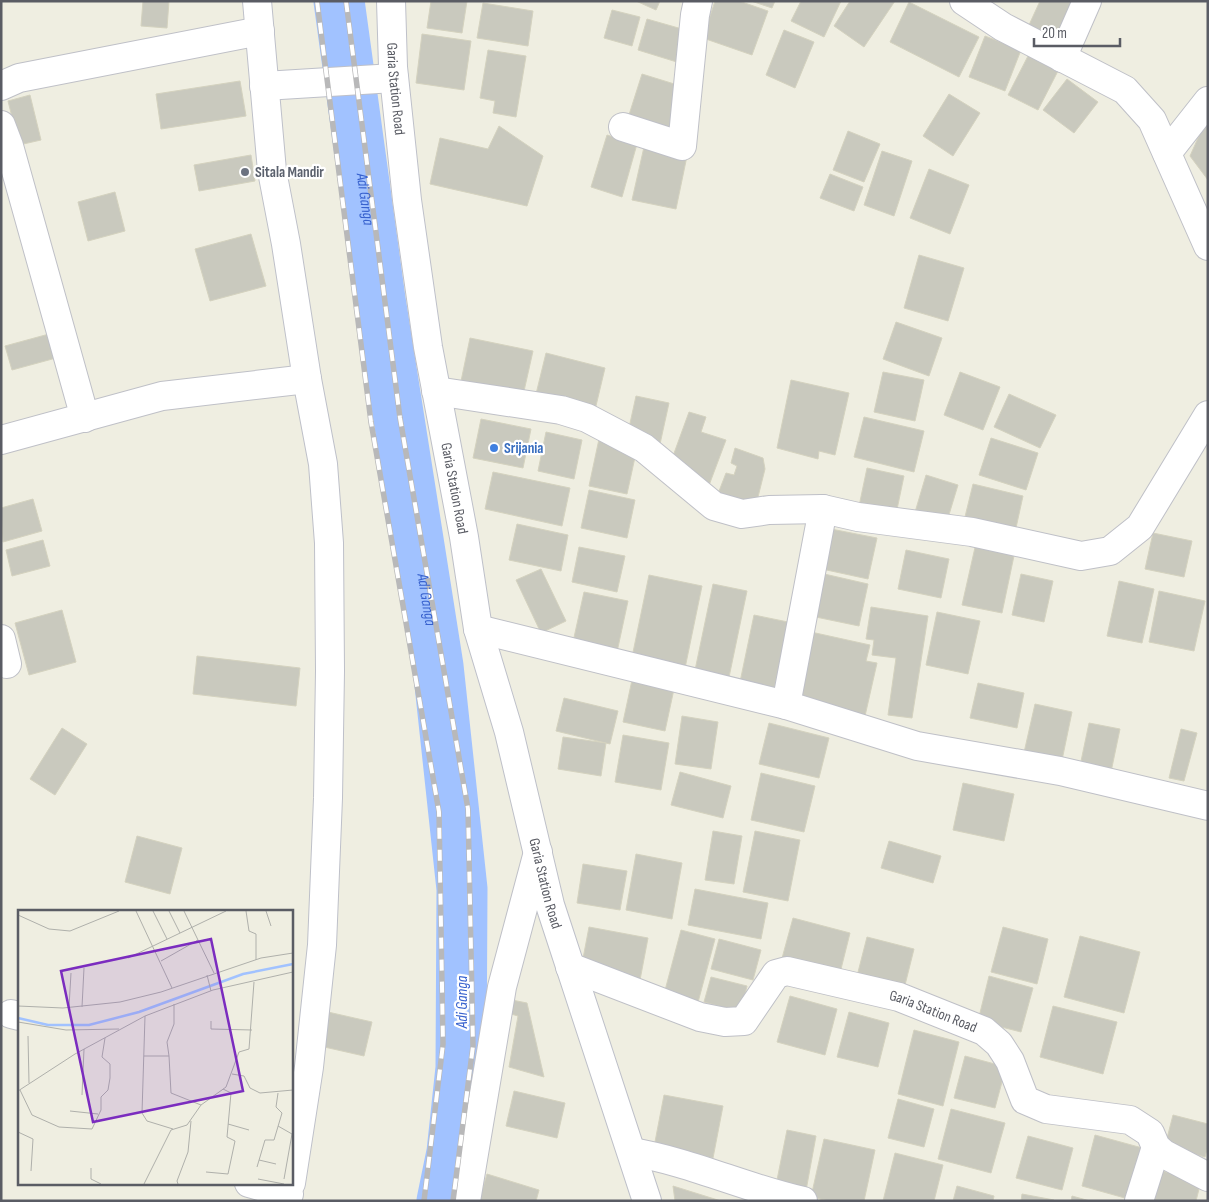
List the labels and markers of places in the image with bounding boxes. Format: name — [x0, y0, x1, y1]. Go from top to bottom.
place label: Sitala Mandir — [255, 163, 324, 182]
marker: Sitala Mandir — [239, 166, 251, 178]
place label: Srijania — [504, 439, 543, 458]
marker: Srijania — [488, 442, 500, 454]

